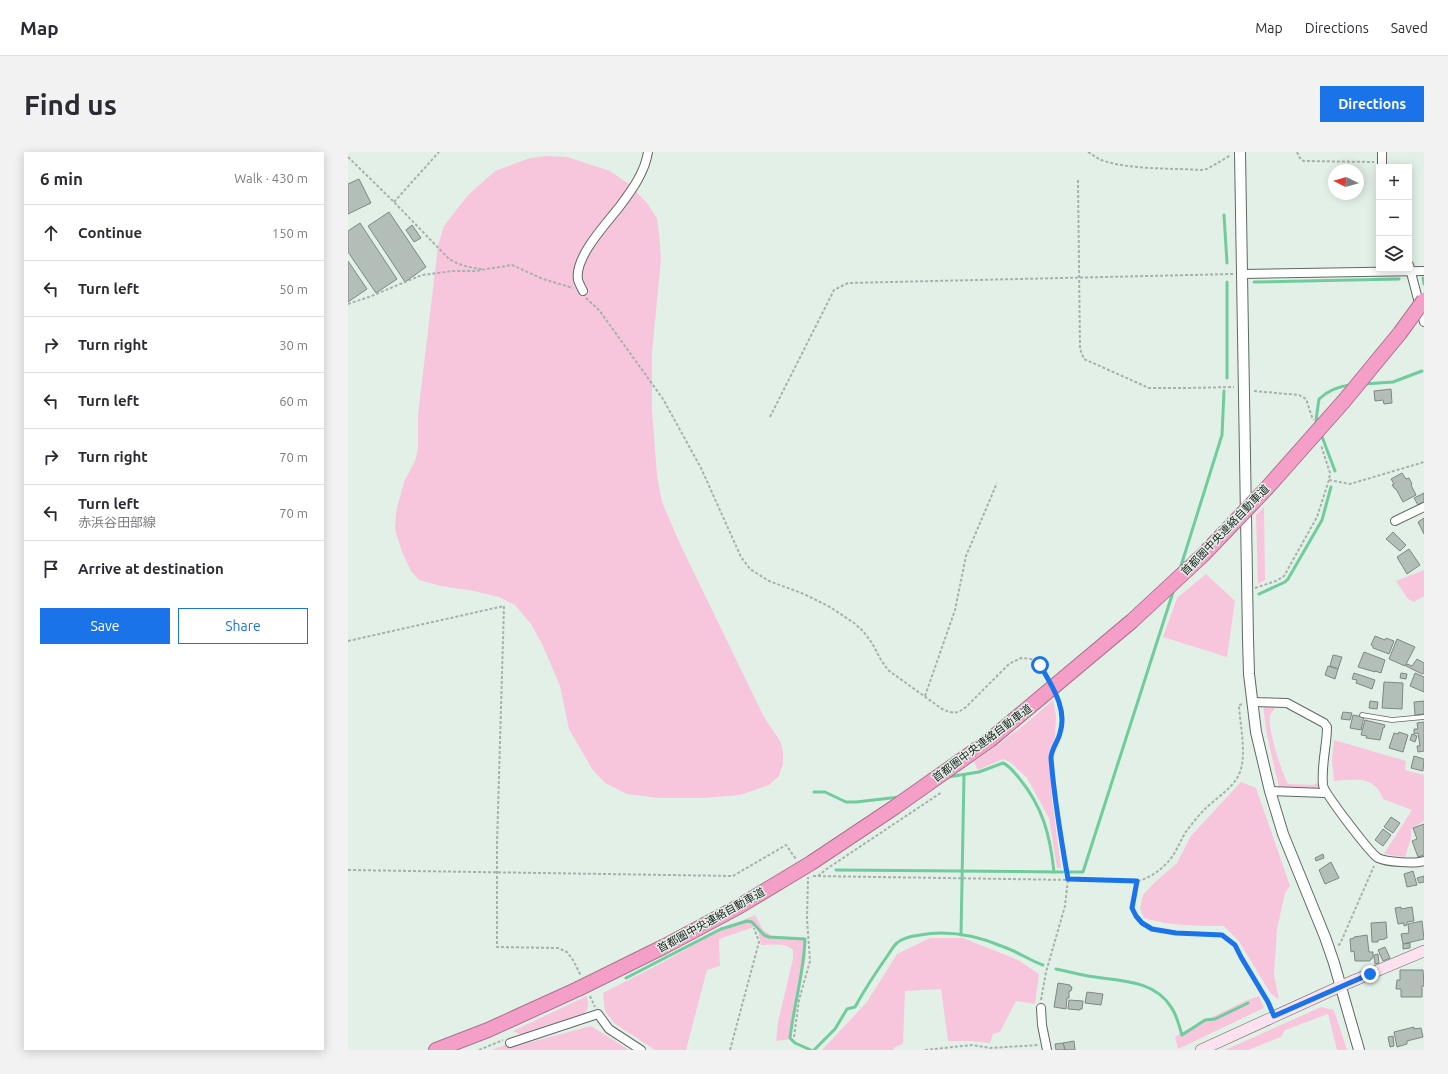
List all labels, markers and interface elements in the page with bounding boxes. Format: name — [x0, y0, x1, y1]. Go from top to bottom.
text: Map — [20, 17, 59, 39]
text: Map — [1255, 20, 1283, 36]
text: Directions — [1305, 20, 1369, 36]
text: Saved — [1391, 20, 1428, 36]
button: Directions — [1320, 86, 1424, 122]
text: Find us — [24, 89, 117, 120]
north arrow — [1328, 164, 1364, 200]
map controls — [1376, 164, 1412, 272]
button: + — [1376, 164, 1412, 200]
text: 6 min — [40, 169, 83, 188]
text: Walk · 430 m — [234, 171, 308, 185]
button: − — [1376, 200, 1412, 236]
icon: ahead — [40, 222, 62, 244]
text: Continue — [78, 224, 142, 241]
text: 150 m — [272, 226, 308, 240]
button: layers — [1376, 236, 1412, 272]
icon: left — [40, 278, 62, 300]
text: Turn left — [78, 280, 139, 297]
text: 50 m — [279, 282, 308, 296]
icon: right — [40, 334, 62, 356]
text: Turn right — [78, 336, 148, 353]
text: 30 m — [279, 338, 308, 352]
icon: left — [40, 390, 62, 412]
text: Turn left — [78, 392, 139, 409]
text: 60 m — [279, 394, 308, 408]
icon: right — [40, 446, 62, 468]
text: Turn right — [78, 448, 148, 465]
text: 70 m — [279, 450, 308, 464]
street label: 首都圏中央連絡自動車道 — [1179, 482, 1271, 578]
text: Turn left — [78, 495, 139, 512]
icon: left — [40, 502, 62, 524]
text: 70 m — [279, 506, 308, 520]
text: 赤浜谷田部線 — [78, 515, 156, 529]
icon: arrive — [40, 558, 62, 580]
text: Arrive at destination — [78, 560, 224, 577]
button: Save — [40, 608, 170, 644]
button: Share — [178, 608, 308, 644]
route start — [1031, 656, 1049, 674]
street label: 首都圏中央連絡自動車道 — [930, 702, 1034, 784]
street label: 首都圏中央連絡自動車道 — [655, 885, 767, 955]
route end — [1361, 965, 1379, 983]

